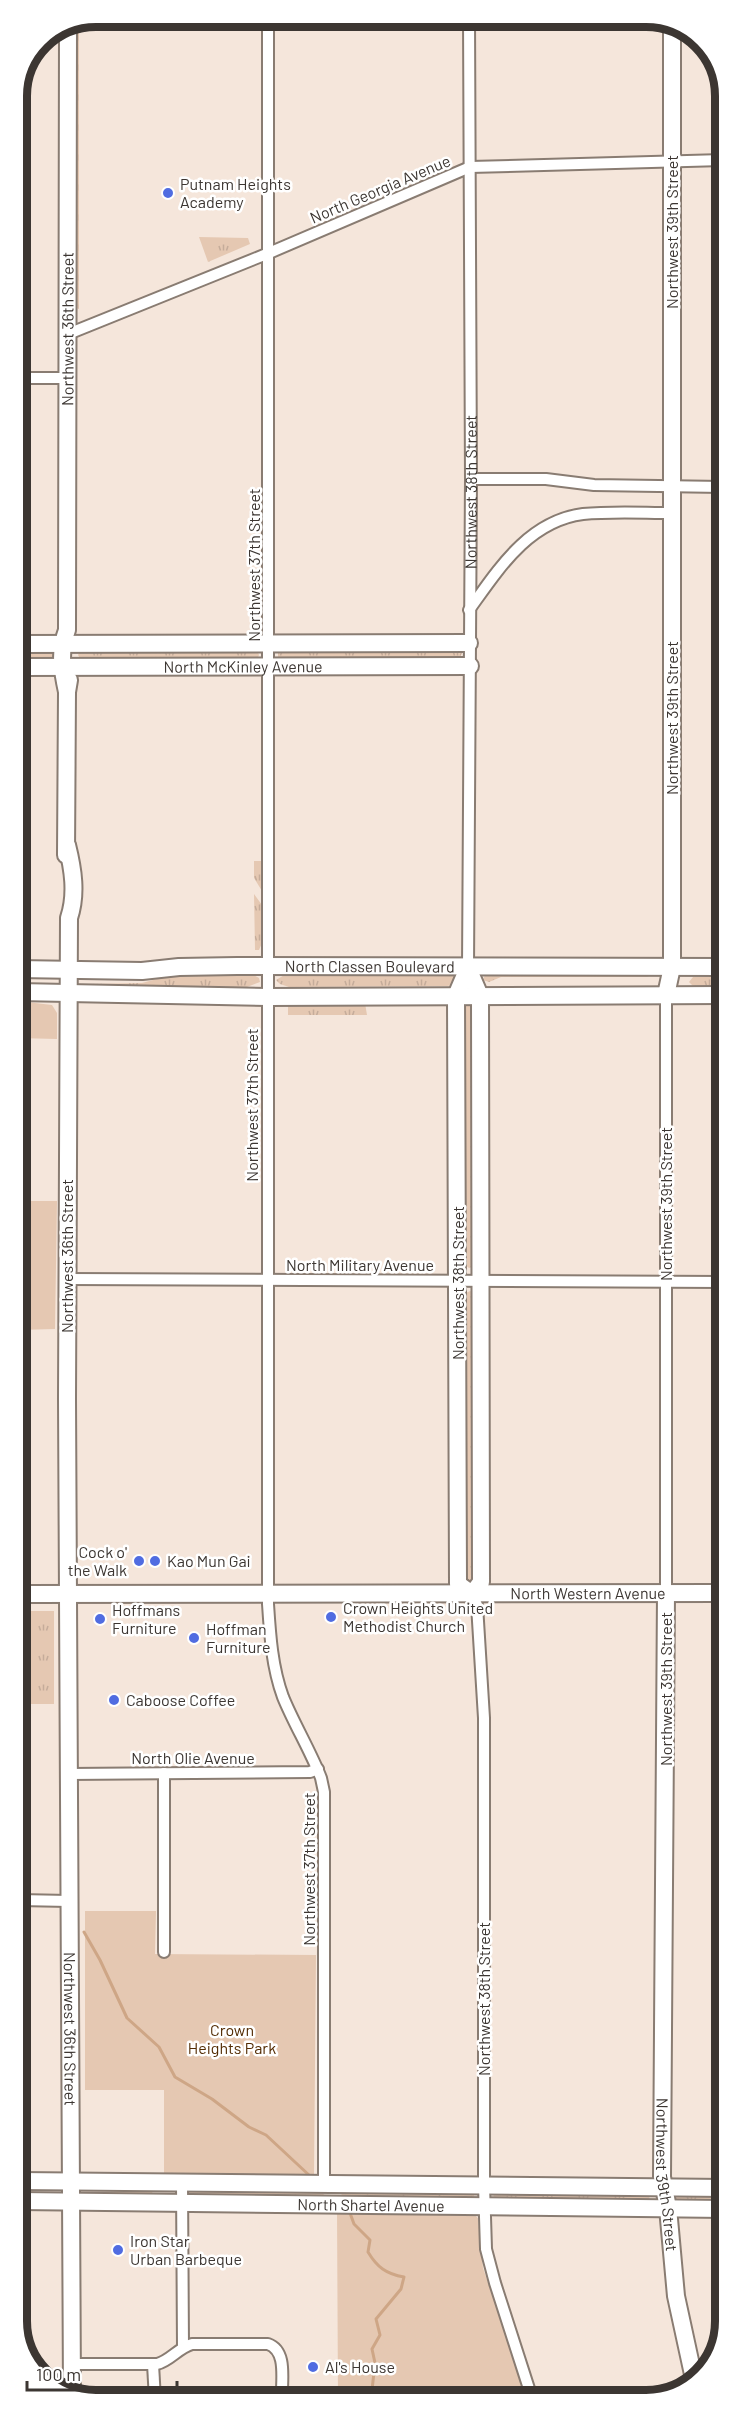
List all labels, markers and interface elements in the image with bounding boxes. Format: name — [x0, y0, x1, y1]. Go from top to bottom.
street label: North Georgia Avenue — [307, 150, 453, 227]
street label: Northwest 39th Street — [662, 155, 681, 309]
place label: Putnam Heights Academy — [180, 174, 291, 211]
marker: Putnam Heights Academy — [161, 186, 175, 200]
street label: Northwest 36th Street — [57, 252, 77, 406]
street label: Northwest 38th Street — [460, 415, 480, 569]
street label: Northwest 37th Street — [244, 488, 263, 642]
street label: Northwest 39th Street — [662, 641, 681, 795]
street label: North McKinley Avenue — [163, 656, 323, 676]
street label: North Classen Boulevard — [285, 956, 455, 975]
street label: Northwest 37th Street — [242, 1028, 261, 1182]
street label: Northwest 39th Street — [656, 1127, 675, 1281]
street label: Northwest 36th Street — [57, 1179, 76, 1333]
street label: Northwest 38th Street — [448, 1206, 467, 1360]
street label: North Military Avenue — [286, 1255, 434, 1274]
place label: Cock o' the Walk — [68, 1542, 127, 1579]
place label: Kao Mun Gai — [167, 1551, 251, 1570]
marker: Cock o' the Walk — [132, 1554, 146, 1568]
marker: Kao Mun Gai — [148, 1554, 162, 1568]
street label: North Western Avenue — [510, 1583, 666, 1602]
place label: Crown Heights United Methodist Church — [343, 1598, 493, 1635]
place label: Hoffmans Furniture — [112, 1600, 180, 1637]
marker: Crown Heights United Methodist Church — [324, 1610, 338, 1624]
marker: Hoffmans Furniture — [93, 1612, 107, 1626]
street label: Northwest 39th Street — [656, 1612, 675, 1766]
place label: Hoffman Furniture — [206, 1619, 271, 1656]
marker: Hoffman Furniture — [187, 1631, 201, 1645]
place label: Caboose Coffee — [126, 1690, 235, 1709]
marker: Caboose Coffee — [107, 1693, 121, 1707]
street label: North Olie Avenue — [131, 1748, 255, 1767]
street label: Northwest 37th Street — [299, 1792, 318, 1946]
street label: Northwest 38th Street — [474, 1922, 493, 2076]
street label: Northwest 36th Street — [61, 1952, 81, 2106]
park label: Crown Heights Park — [188, 2020, 276, 2057]
street label: Northwest 39th Street — [653, 2098, 682, 2252]
street label: North Shartel Avenue — [297, 2194, 445, 2215]
place label: Iron Star Urban Barbeque — [130, 2231, 242, 2268]
marker: Iron Star Urban Barbeque — [111, 2243, 125, 2257]
scale bar — [27, 2354, 177, 2392]
place label: Al's House — [325, 2357, 395, 2376]
marker: Al's House — [306, 2360, 320, 2374]
text: 100 m — [36, 2363, 81, 2385]

